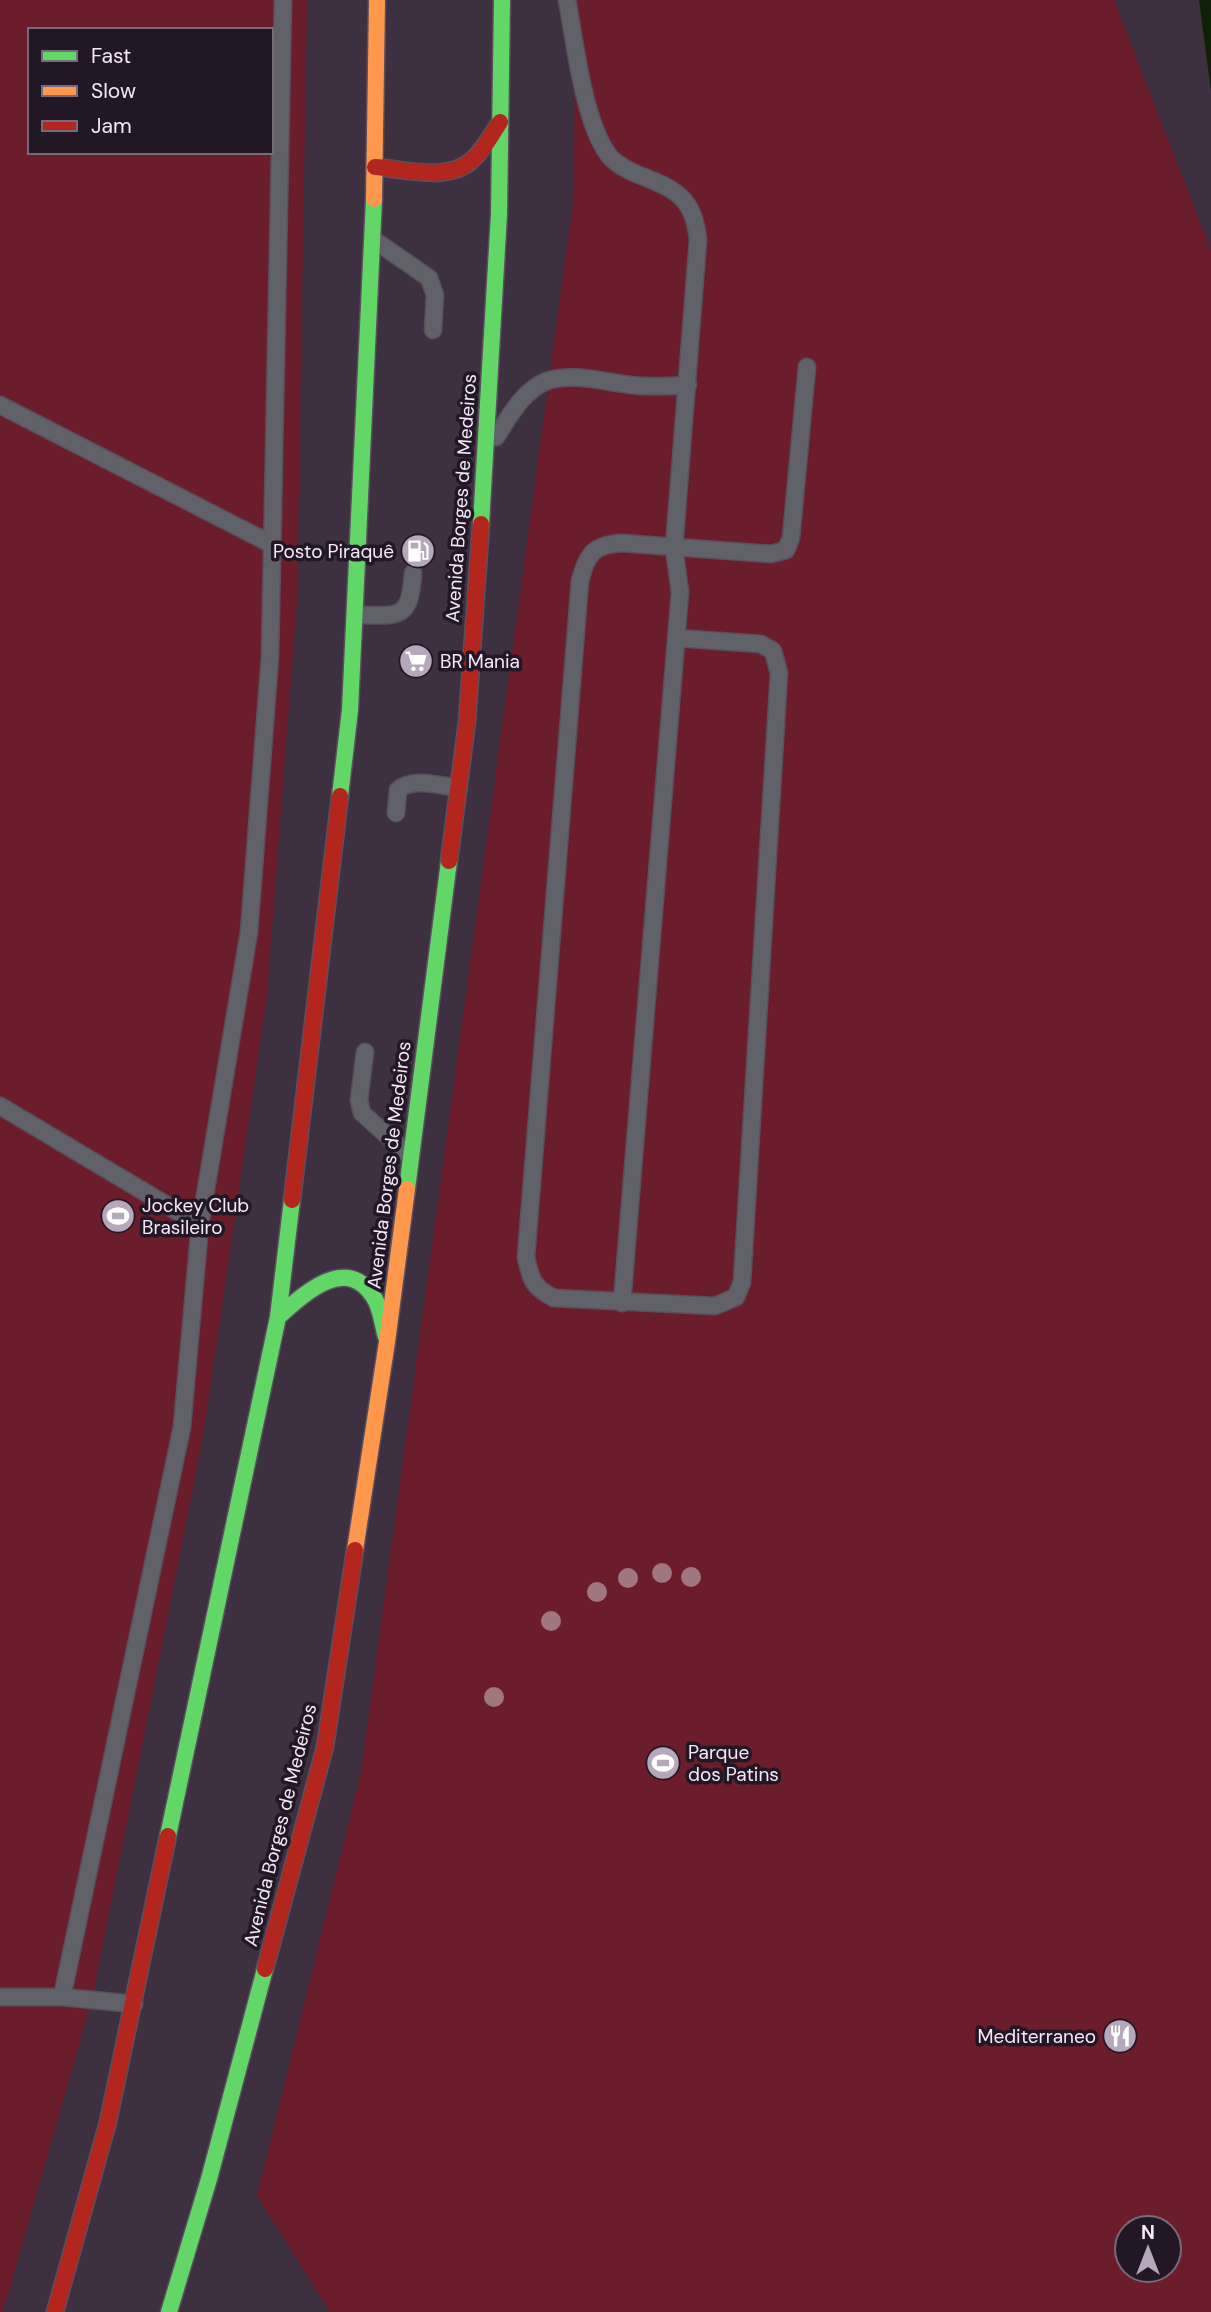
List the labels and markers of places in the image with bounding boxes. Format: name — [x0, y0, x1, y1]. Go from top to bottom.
fuel station icon: Posto Piraquê — [399, 532, 437, 570]
place label: Posto Piraquê — [273, 539, 394, 564]
supermarket icon: BR Mania — [397, 642, 435, 680]
place label: BR Mania — [440, 649, 520, 674]
place label: Jockey Club Brasileiro — [142, 1193, 249, 1240]
sports icon: Jockey Club Brasileiro — [99, 1197, 137, 1235]
place label: Parque dos Patins — [688, 1740, 779, 1787]
sports icon: Parque dos Patins — [644, 1744, 682, 1782]
restaurant icon: Mediterraneo — [1101, 2017, 1139, 2055]
place label: Mediterraneo — [977, 2024, 1096, 2049]

